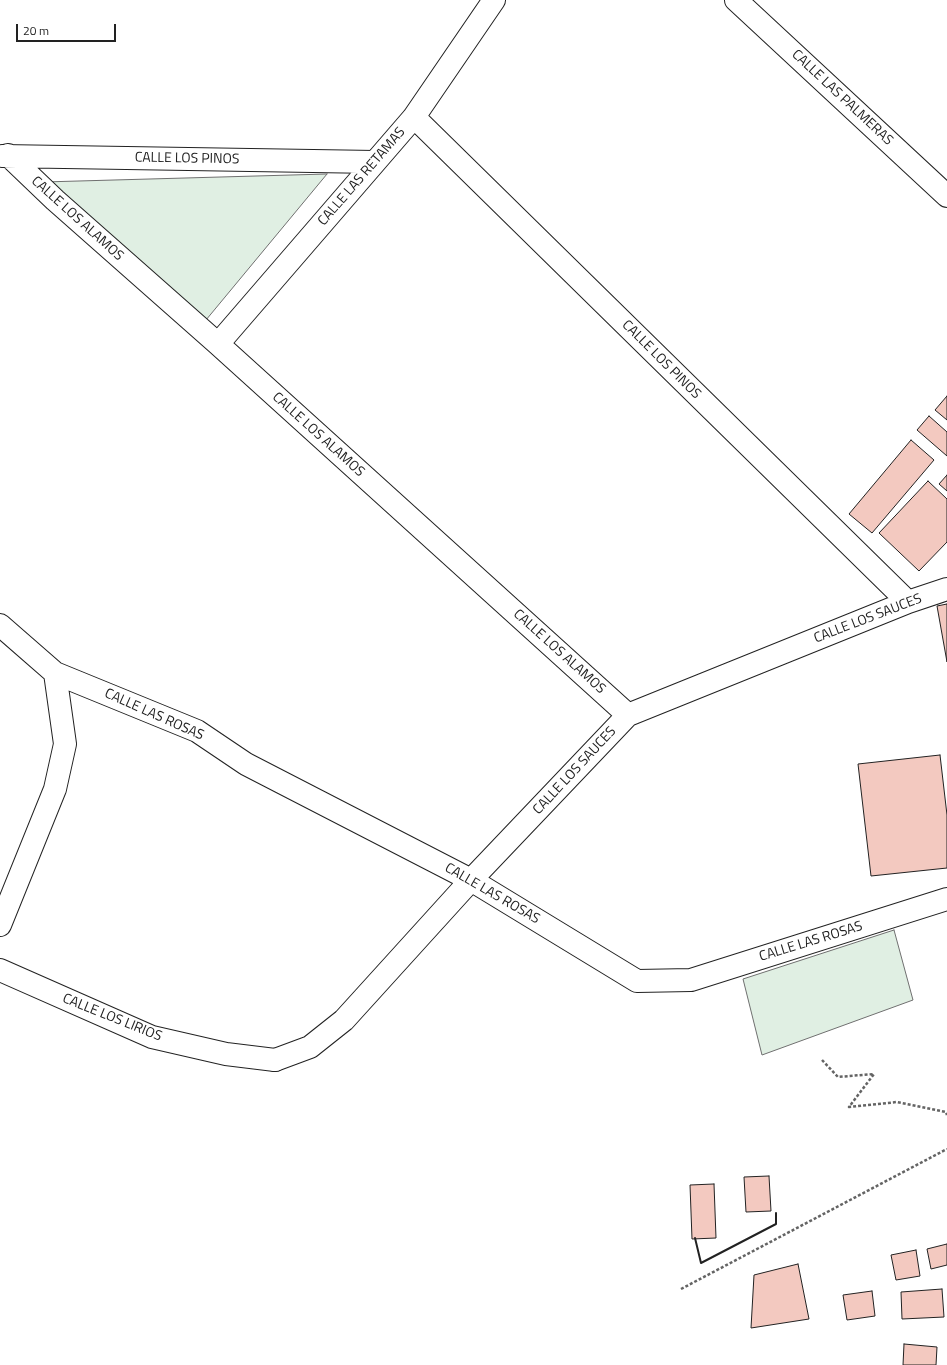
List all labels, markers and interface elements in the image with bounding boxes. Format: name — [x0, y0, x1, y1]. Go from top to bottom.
scale bar — [18, 16, 118, 42]
text: 20 m — [23, 21, 49, 40]
street label: CALLE LAS PALMERAS — [788, 47, 896, 149]
street label: CALLE LAS RETAMAS — [315, 124, 409, 230]
street label: CALLE LOS PINOS — [135, 150, 239, 168]
street label: CALLE LOS ALAMOS — [27, 173, 127, 265]
street label: CALLE LOS PINOS — [618, 317, 704, 403]
street label: CALLE LOS ALAMOS — [268, 389, 368, 481]
street label: CALLE LOS SAUCES — [812, 591, 924, 647]
street label: CALLE LOS ALAMOS — [509, 606, 609, 698]
street label: CALLE LAS ROSAS — [102, 686, 206, 744]
street label: CALLE LOS SAUCES — [530, 724, 620, 818]
street label: CALLE LAS ROSAS — [441, 860, 543, 928]
street label: CALLE LAS ROSAS — [757, 918, 865, 966]
street label: CALLE LOS LIRIOS — [60, 990, 164, 1046]

